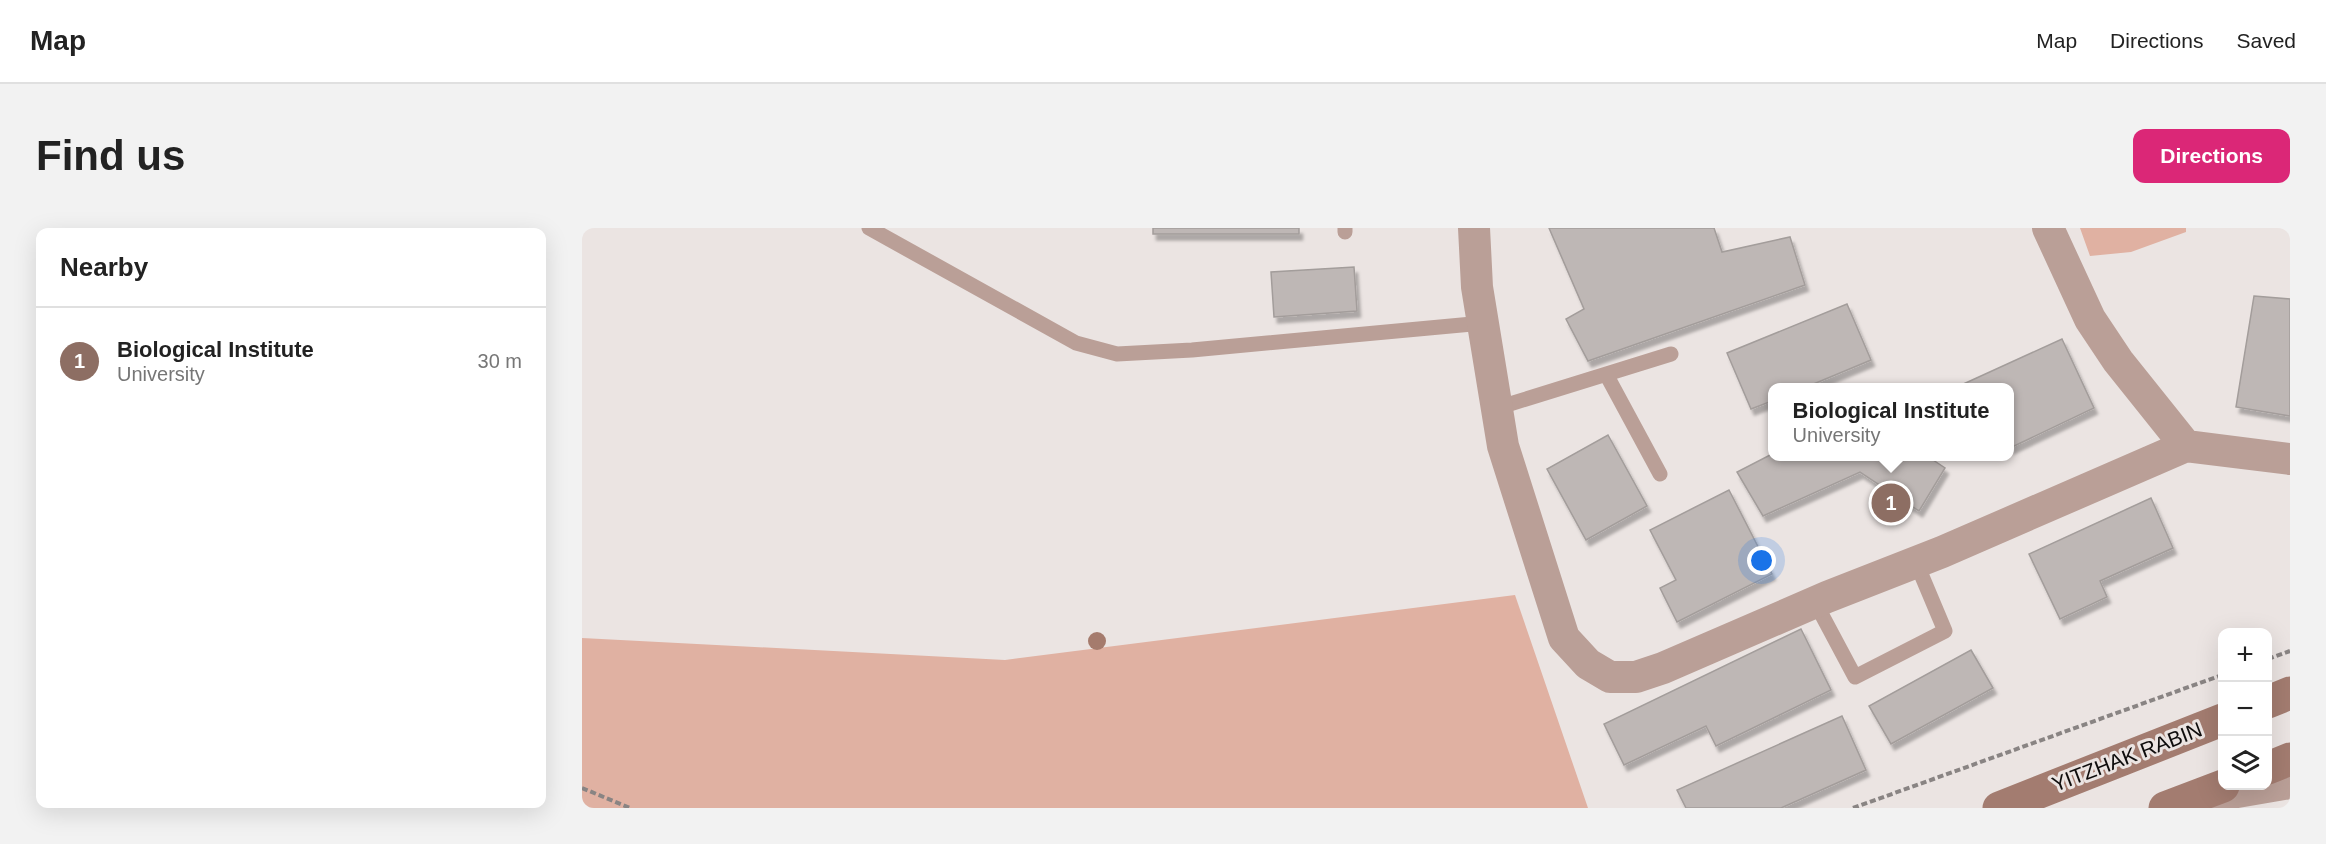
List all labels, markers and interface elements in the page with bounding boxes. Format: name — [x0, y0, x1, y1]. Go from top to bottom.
text: Map — [30, 25, 86, 56]
text: Map — [2036, 29, 2077, 52]
text: Directions — [2110, 29, 2203, 52]
text: Saved — [2236, 29, 2296, 52]
button: Directions — [2133, 129, 2290, 183]
text: Find us — [36, 132, 185, 179]
text: Nearby — [60, 252, 148, 282]
text: Biological Institute — [117, 337, 314, 362]
text: 1 — [74, 350, 85, 372]
text: 30 m — [478, 350, 522, 372]
text: University — [117, 363, 205, 385]
popup — [1768, 383, 2014, 461]
text: Biological Institute — [1793, 398, 1989, 423]
text: University — [1793, 424, 1880, 446]
pin: 1 — [1872, 480, 1910, 526]
your location — [1747, 546, 1776, 575]
map controls — [2218, 628, 2272, 790]
button: + — [2218, 628, 2272, 682]
button: − — [2218, 682, 2272, 736]
street label: YITZHAK RABIN — [2049, 717, 2205, 796]
button: layers — [2218, 736, 2272, 790]

